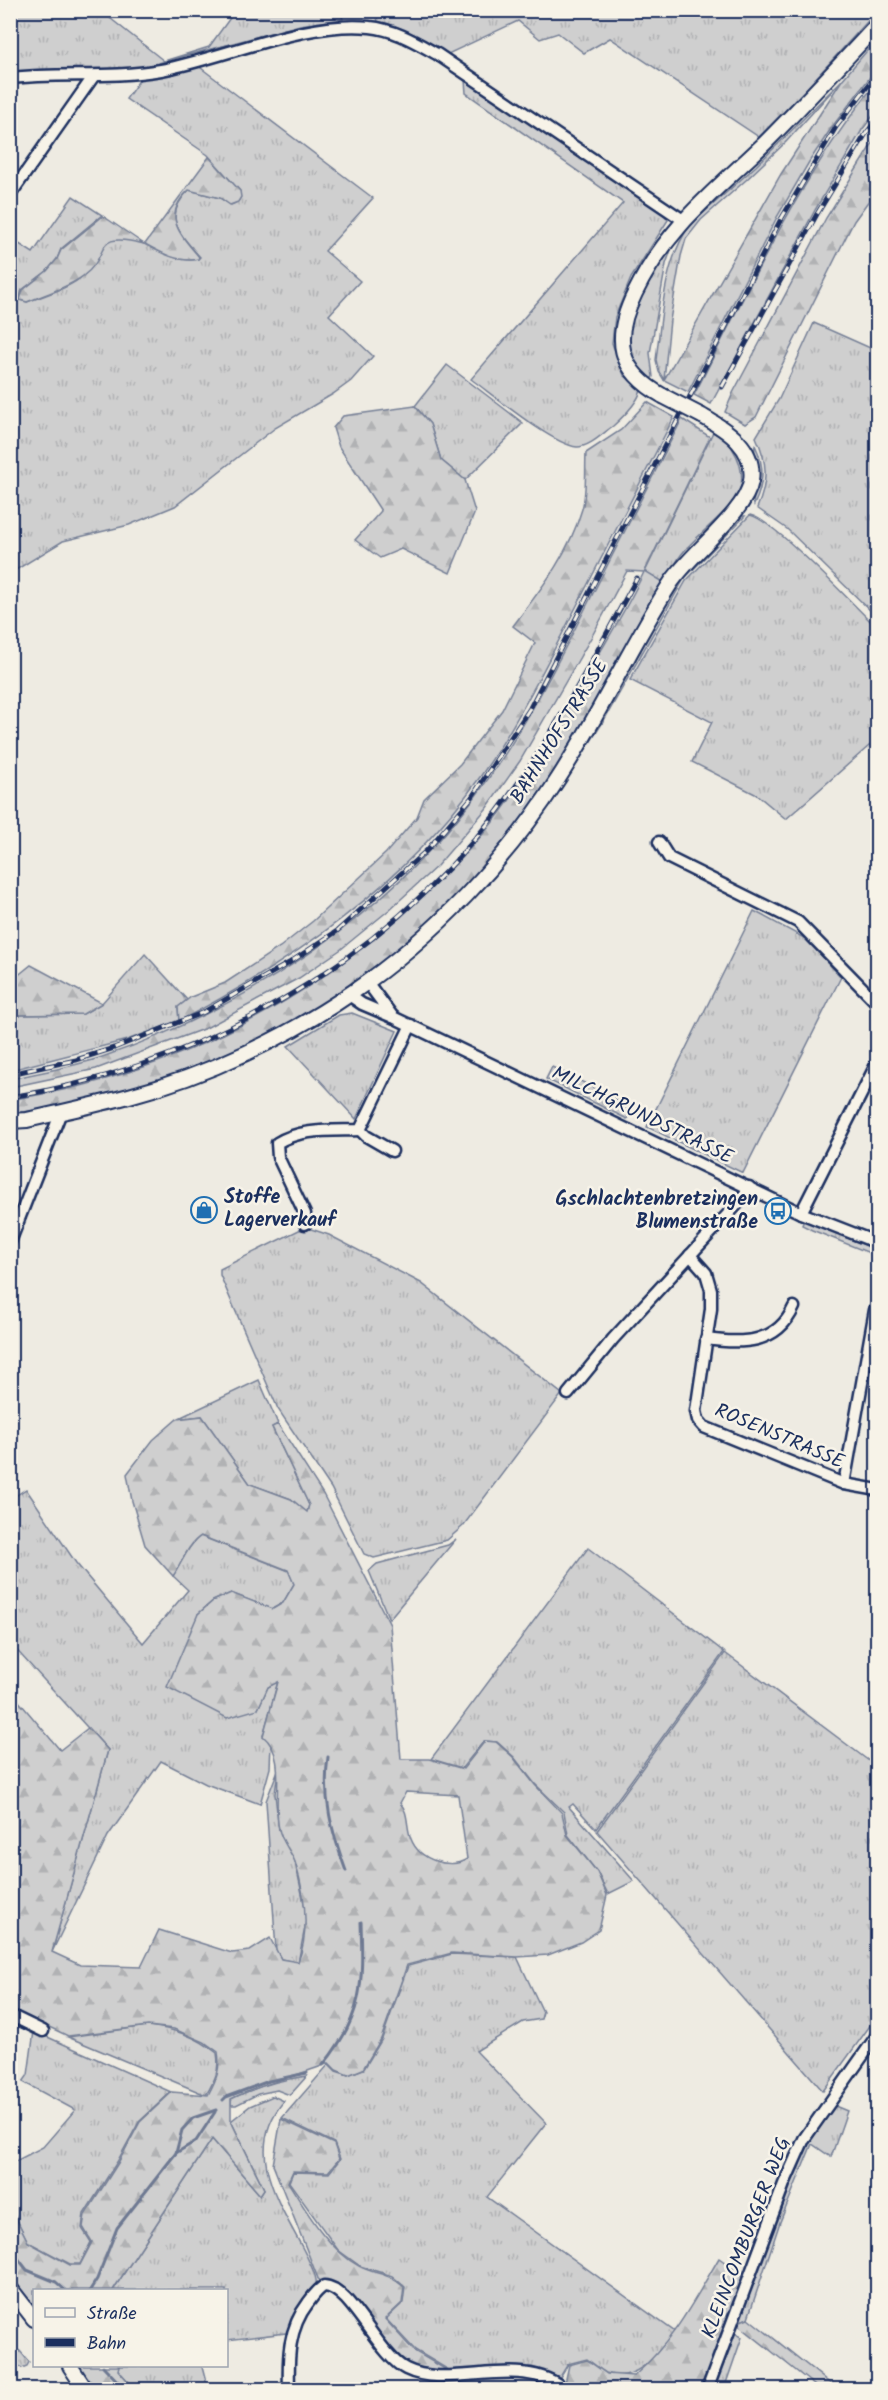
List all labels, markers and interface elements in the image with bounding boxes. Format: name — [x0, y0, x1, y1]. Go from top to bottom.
street label: BAHNHOFSTRASSE — [502, 652, 618, 811]
street label: MILCHGRUNDSTRASSE — [546, 1058, 739, 1174]
place label: Stoffe Lagerverkauf — [224, 1182, 338, 1237]
place label: Gschlachtenbretzingen Blumenstraße — [556, 1184, 758, 1239]
shop icon: Stoffe Lagerverkauf — [189, 1195, 219, 1225]
bus stop icon: Gschlachtenbretzingen Blumenstraße — [763, 1196, 793, 1226]
street label: ROSENSTRASSE — [709, 1395, 850, 1479]
street label: KLEINCOMBURGER WEG — [694, 2132, 800, 2344]
legend — [33, 2289, 228, 2367]
text: Straße — [87, 2300, 137, 2329]
text: Bahn — [87, 2330, 126, 2359]

